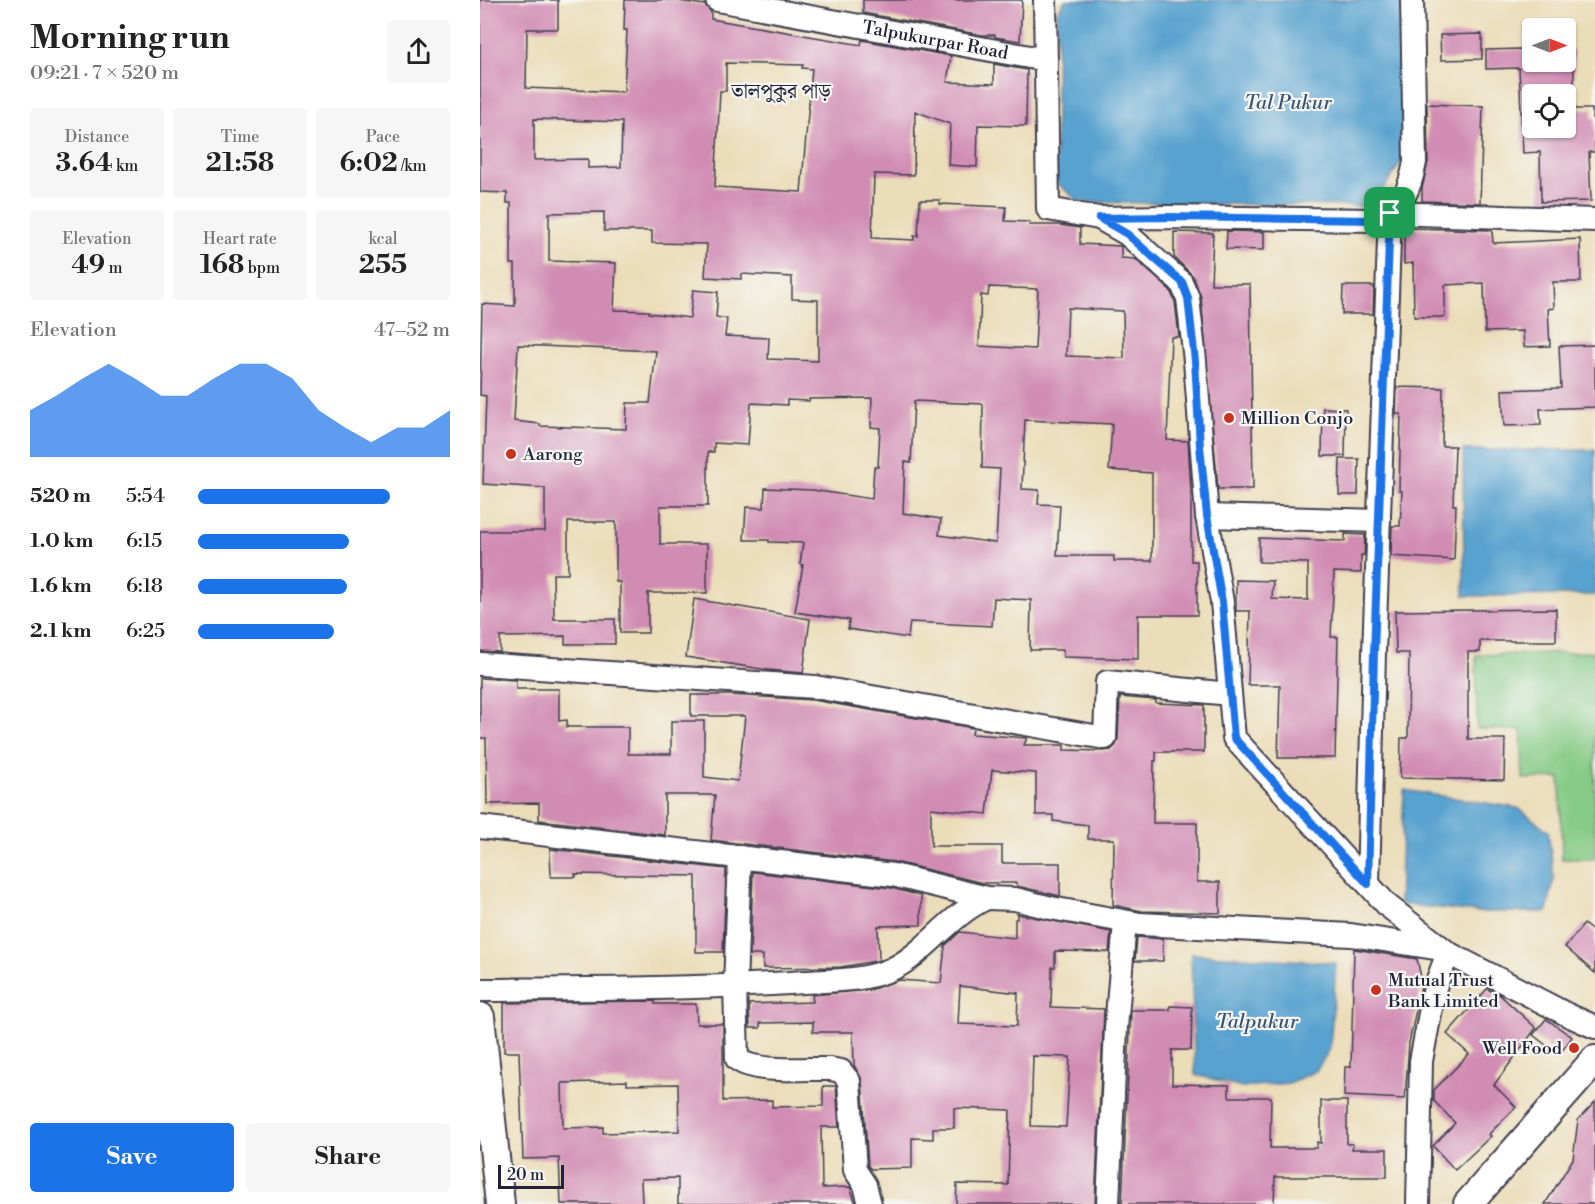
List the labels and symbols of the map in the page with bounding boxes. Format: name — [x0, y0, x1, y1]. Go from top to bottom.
street label: Talpukurpar Road — [861, 15, 1011, 65]
north arrow — [1522, 18, 1576, 72]
district label: তালপুকুর পাড় — [730, 80, 831, 105]
water label: Tal Pukur — [1244, 91, 1332, 116]
pin — [1364, 187, 1415, 238]
place label: Million Conjo — [1241, 407, 1353, 430]
marker: Million Conjo — [1222, 411, 1236, 425]
place label: Aarong — [522, 443, 583, 466]
marker: Aarong — [504, 447, 518, 461]
place label: Mutual Trust Bank Limited — [1387, 969, 1499, 1013]
marker: Mutual Trust Bank Limited — [1369, 983, 1383, 997]
water label: Talpukur — [1216, 1010, 1299, 1035]
place label: Well Food — [1481, 1037, 1563, 1060]
marker: Well Food — [1567, 1041, 1581, 1055]
scale bar — [498, 1162, 564, 1190]

